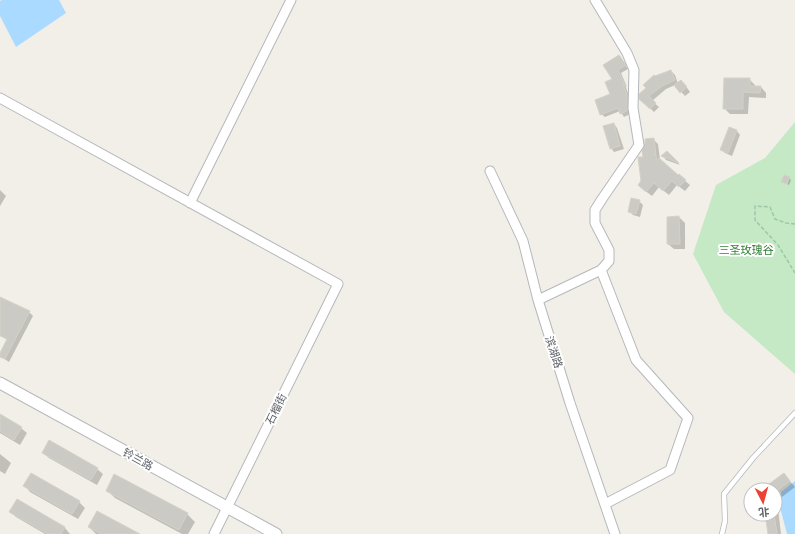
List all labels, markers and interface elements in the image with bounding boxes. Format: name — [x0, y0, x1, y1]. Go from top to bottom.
park label: 三圣玫瑰谷 — [719, 242, 774, 258]
street label: 滨湖路 — [541, 334, 567, 370]
street label: 石榴街 — [262, 391, 290, 427]
street label: 铃兰路 — [120, 444, 156, 474]
north arrow — [743, 482, 783, 522]
text: 北 — [758, 503, 770, 520]

